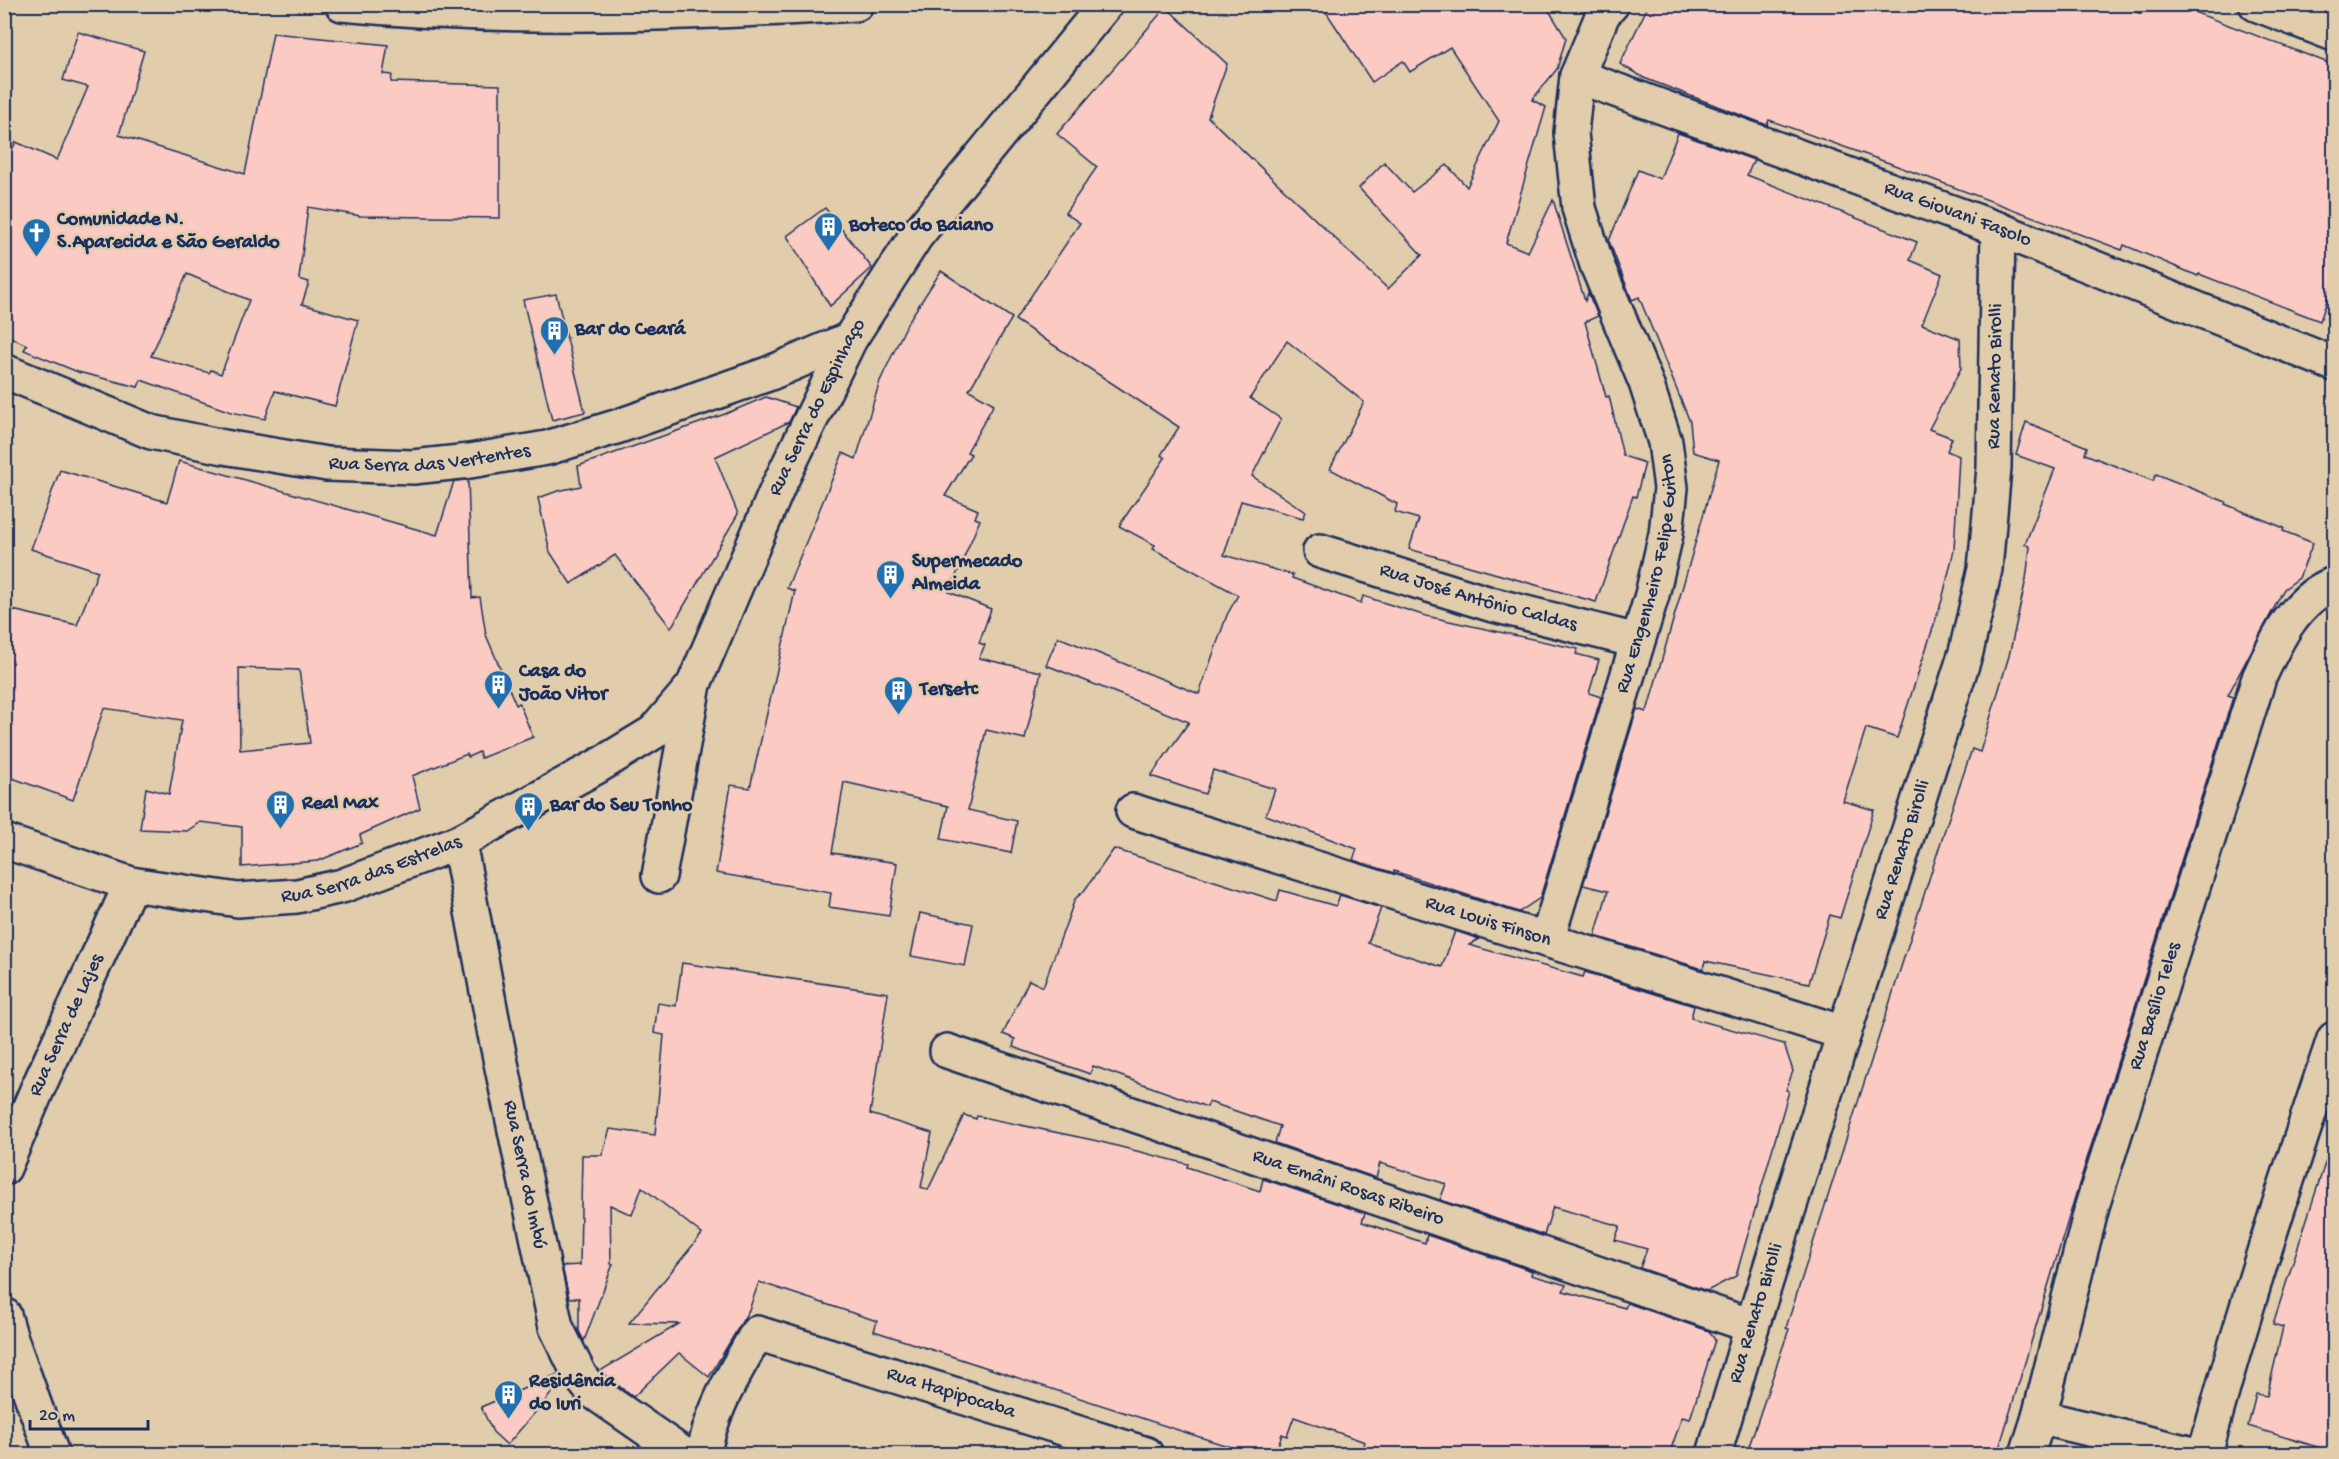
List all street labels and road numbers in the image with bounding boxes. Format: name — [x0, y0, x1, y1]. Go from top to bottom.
street label: Rua Giovani Fasolo — [1881, 177, 2035, 253]
street label: Rua Renato Birolli — [1983, 303, 2008, 449]
street label: Rua Serra do Espinhaço — [764, 315, 871, 500]
street label: Rua Serra das Vertentes — [328, 439, 533, 479]
street label: Rua Engenheiro Felipe Guiton — [1611, 452, 1683, 696]
street label: Rua José Antônio Caldas — [1376, 559, 1580, 637]
street label: Rua Renato Birolli — [1869, 777, 1936, 923]
street label: Rua Serra das Estrelas — [281, 830, 465, 909]
street label: Rua Louis Finson — [1422, 891, 1554, 952]
street label: Rua Basílio Teles — [2124, 939, 2186, 1073]
street label: Rua Serra de Lajes — [24, 950, 109, 1100]
street label: Rua Serra do Imbú — [498, 1098, 551, 1252]
street label: Rua Emâni Rosas Ribeiro — [1249, 1145, 1447, 1231]
street label: Rua Renato Birolli — [1724, 1240, 1789, 1386]
street label: Rua Itapipocaba — [884, 1362, 1019, 1424]

